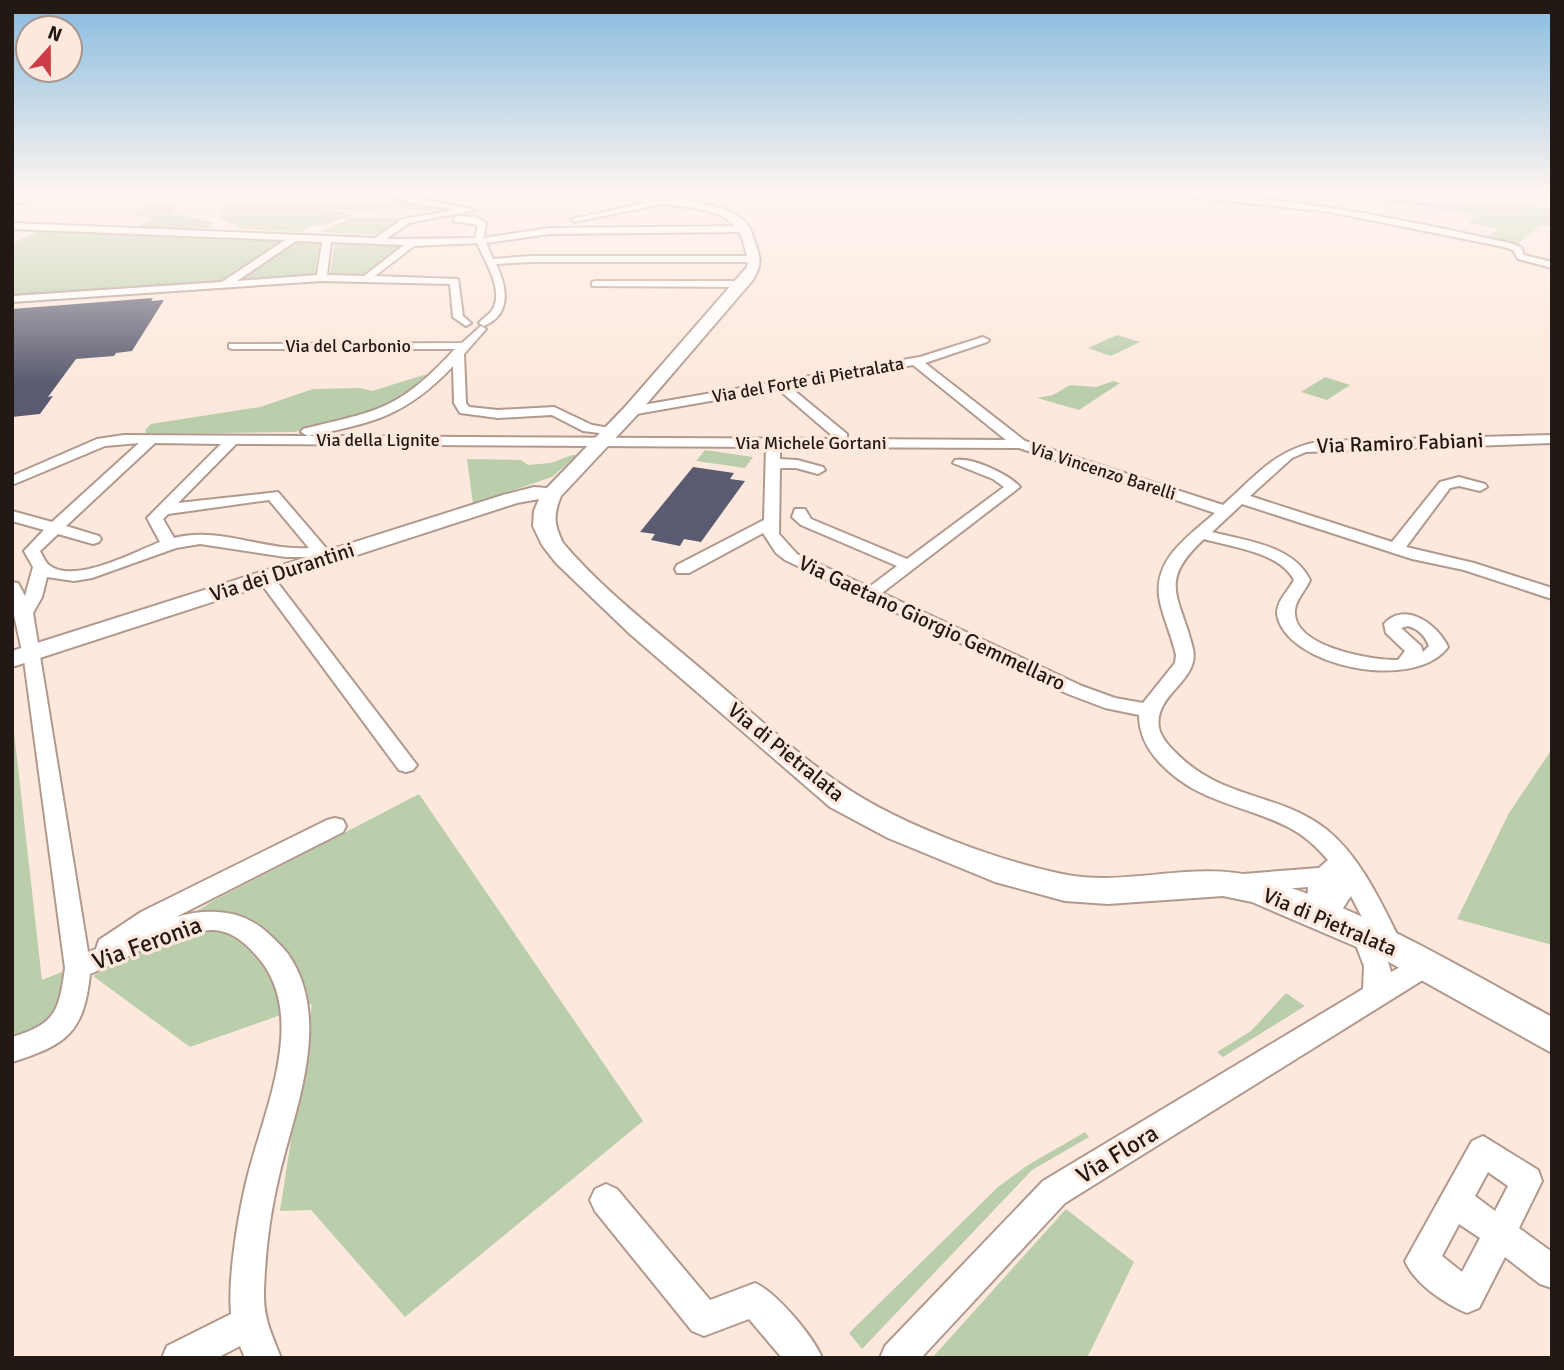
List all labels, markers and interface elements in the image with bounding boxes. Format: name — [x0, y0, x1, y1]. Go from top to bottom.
north arrow — [14, 14, 84, 84]
text: N — [44, 20, 65, 48]
street label: Via del Carbonio — [285, 335, 411, 357]
street label: Via del Forte di Pietralata — [710, 352, 906, 408]
street label: Via Ramiro Fabiani — [1316, 427, 1484, 459]
street label: Via della Lignite — [316, 429, 440, 451]
street label: Via Michele Gortani — [735, 432, 887, 454]
street label: Via Vincenzo Barelli — [1027, 437, 1179, 505]
street label: Via dei Durantini — [207, 536, 357, 608]
street label: Via Gaetano Giorgio Gemmellaro — [794, 550, 1070, 696]
street label: Via di Pietralata — [722, 697, 850, 807]
street label: Via di Pietralata — [1259, 882, 1401, 962]
street label: Via Feronia — [88, 909, 206, 977]
street label: Via Flora — [1071, 1118, 1163, 1190]

